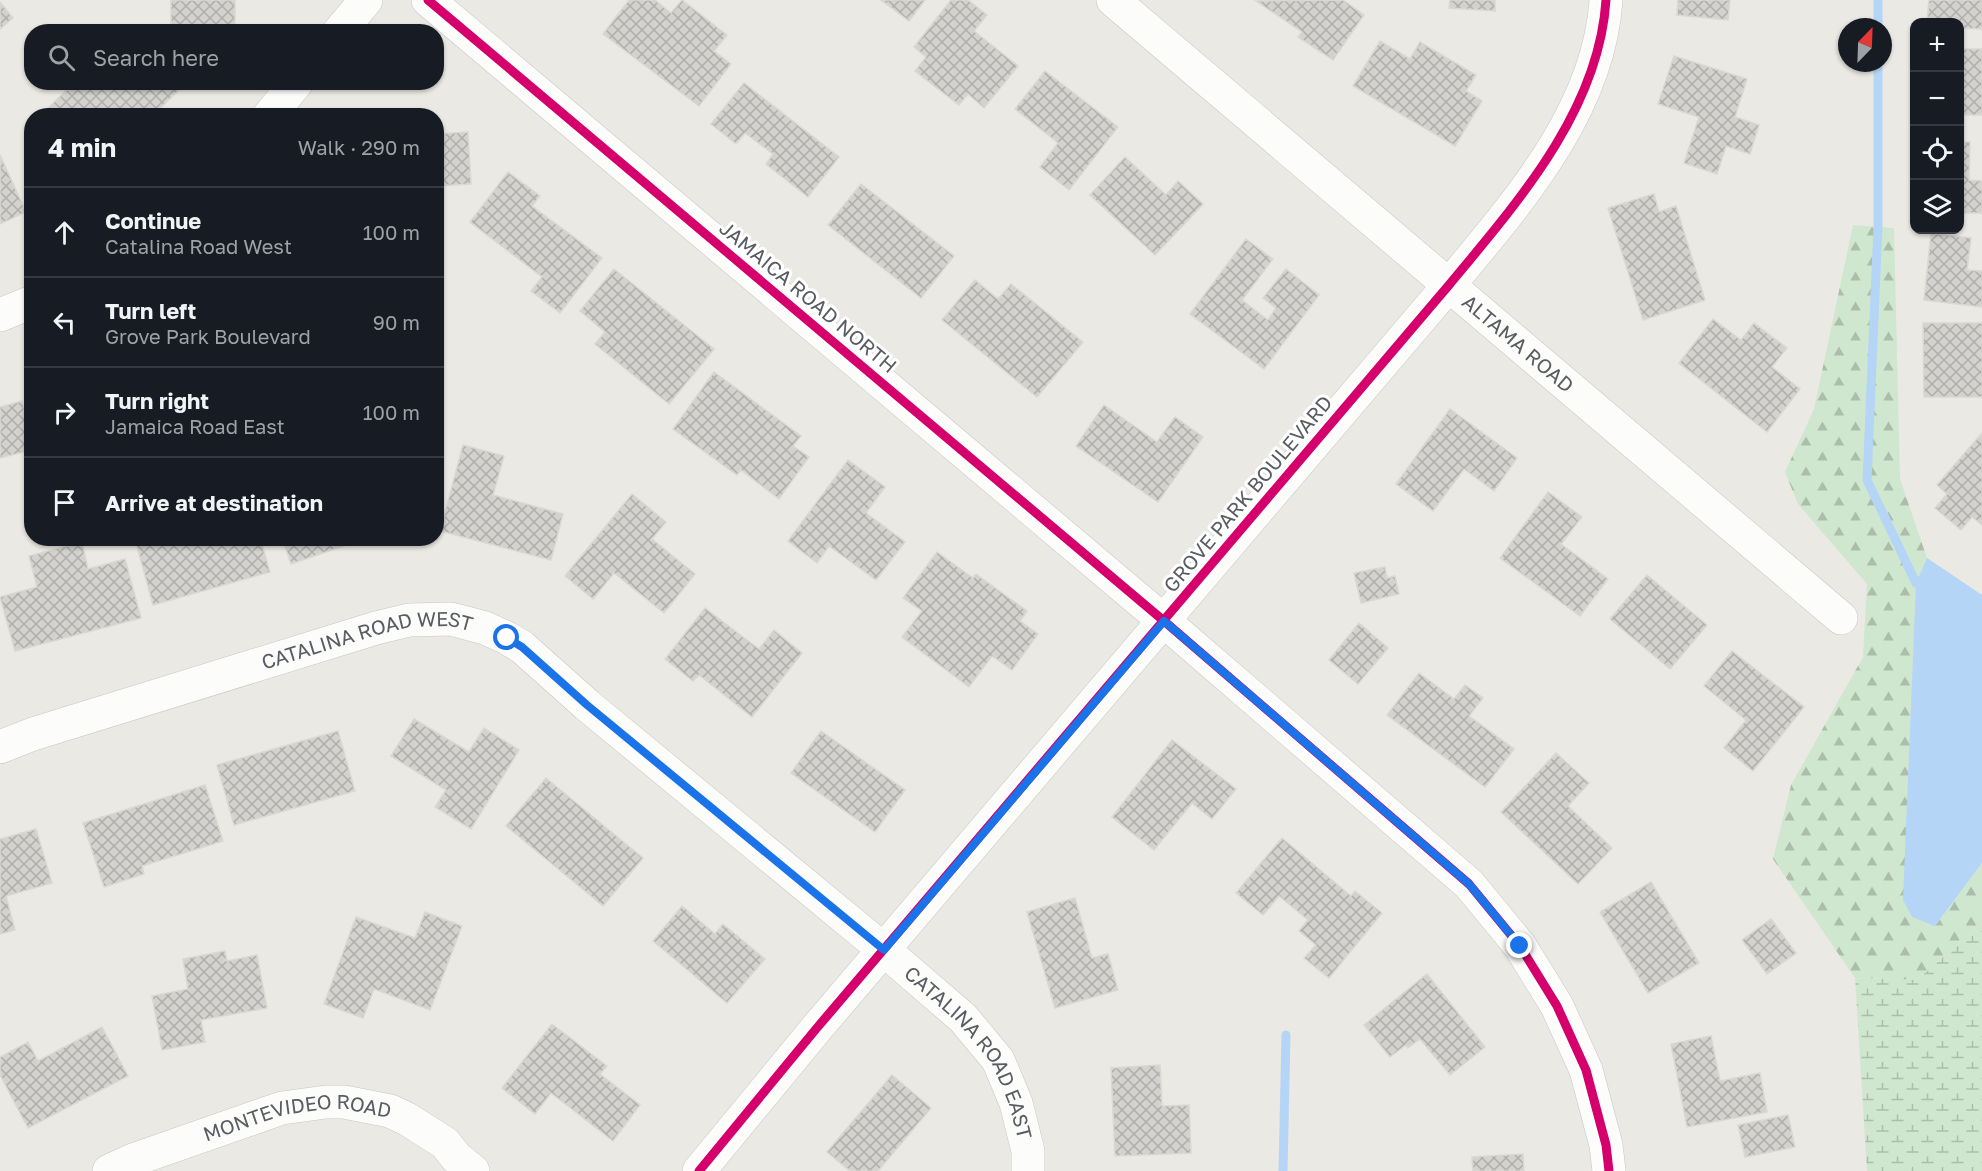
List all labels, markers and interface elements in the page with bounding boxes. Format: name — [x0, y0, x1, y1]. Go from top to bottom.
north arrow — [1838, 18, 1892, 72]
map controls — [1910, 18, 1964, 234]
button: + — [1910, 18, 1964, 72]
search box — [24, 24, 444, 90]
icon: search — [45, 41, 78, 74]
text: Search here — [93, 44, 219, 71]
button: − — [1910, 72, 1964, 126]
button: locate — [1910, 126, 1964, 180]
text: 4 min — [48, 132, 116, 163]
text: Walk · 290 m — [298, 135, 420, 159]
button: layers — [1910, 180, 1964, 234]
text: Continue — [105, 207, 201, 234]
street label: JAMAICA ROAD NORTH — [715, 215, 902, 377]
icon: ahead — [48, 216, 81, 249]
text: 100 m — [363, 220, 420, 244]
text: Catalina Road West — [105, 234, 292, 258]
street label: ALTAMA ROAD — [1458, 289, 1579, 397]
text: Turn left — [105, 297, 196, 324]
icon: left — [48, 306, 81, 339]
text: 90 m — [373, 310, 420, 334]
text: Grove Park Boulevard — [105, 324, 311, 348]
text: Turn right — [105, 387, 209, 414]
street label: GROVE PARK BOULEVARD — [1158, 390, 1336, 596]
icon: right — [48, 396, 81, 429]
text: 100 m — [363, 400, 420, 424]
text: Jamaica Road East — [105, 414, 285, 438]
icon: arrive — [48, 486, 81, 519]
text: Arrive at destination — [105, 489, 323, 516]
street label: CATALINA ROAD WEST — [258, 606, 476, 674]
route start — [493, 624, 519, 650]
route end — [1506, 932, 1532, 958]
street label: CATALINA ROAD EAST — [900, 960, 1038, 1141]
street label: MONTEVIDEO ROAD — [200, 1088, 394, 1146]

